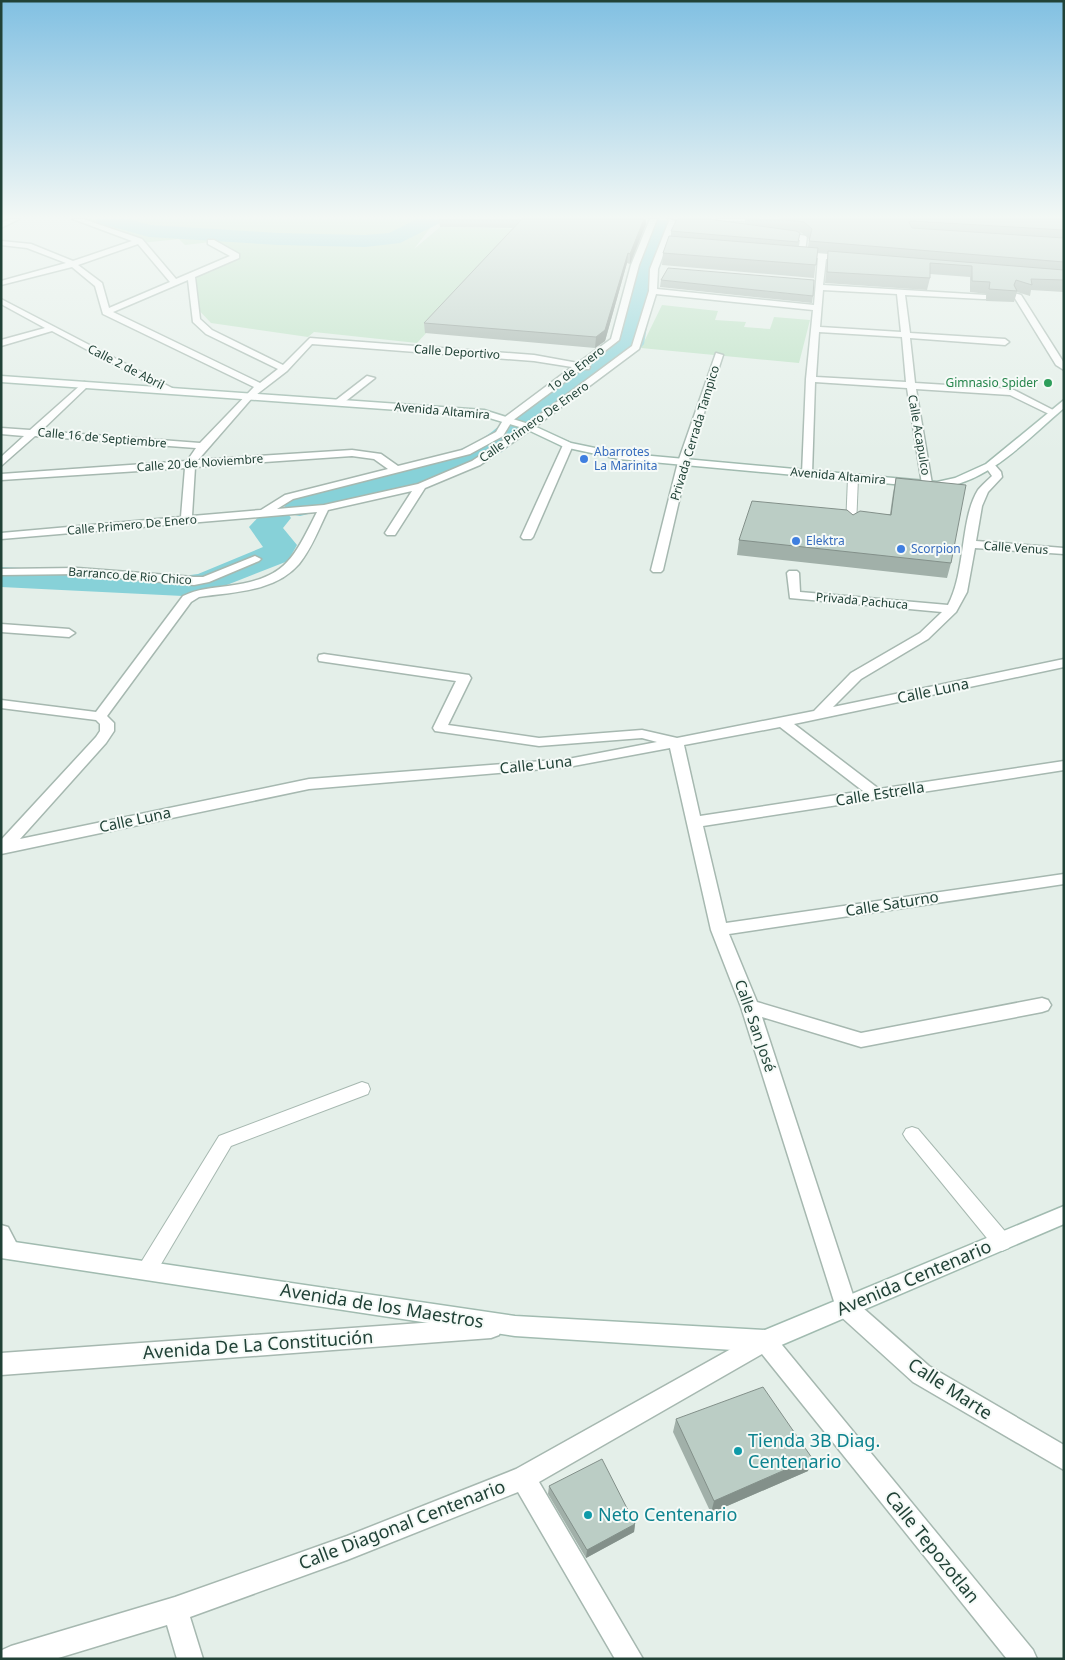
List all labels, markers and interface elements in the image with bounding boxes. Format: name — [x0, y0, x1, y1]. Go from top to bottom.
street label: Calle 2 de Abril — [85, 340, 167, 393]
street label: Calle Deportivo — [413, 340, 501, 363]
street label: 1o de Enero — [544, 342, 608, 396]
street label: Privada Cerrada Tampico — [666, 363, 723, 503]
place label: Gimnasio Spider — [945, 374, 1038, 391]
street label: Calle Primero De Enero — [475, 377, 592, 466]
marker: Gimnasio Spider — [1042, 377, 1054, 389]
street label: Calle Acapulco — [904, 393, 935, 477]
street label: Avenida Altamira — [394, 398, 491, 423]
street label: Calle 16 de Septiembre — [37, 423, 168, 452]
place label: Abarrotes La Marinita — [594, 443, 657, 474]
street label: Calle 20 de Noviembre — [136, 450, 264, 475]
marker: Abarrotes La Marinita — [578, 453, 590, 465]
street label: Avenida Altamira — [790, 463, 887, 488]
street label: Calle Primero De Enero — [66, 510, 198, 539]
place label: Elektra — [806, 532, 845, 549]
marker: Elektra — [790, 535, 802, 547]
street label: Calle Venus — [983, 537, 1049, 558]
place label: Scorpion — [911, 540, 961, 557]
marker: Scorpion — [895, 543, 907, 555]
street label: Barranco de Rio Chico — [68, 563, 192, 588]
street label: Privada Pachuca — [815, 588, 909, 613]
street label: Calle Luna — [895, 673, 970, 707]
street label: Calle Luna — [499, 750, 573, 778]
street label: Calle Estrella — [834, 776, 926, 810]
street label: Calle Luna — [97, 802, 172, 836]
street label: Calle Saturno — [844, 886, 940, 920]
street label: Calle San José — [731, 977, 781, 1075]
street label: Avenida Centenario — [833, 1234, 995, 1321]
street label: Avenida de los Maestros — [279, 1277, 485, 1333]
street label: Avenida De La Constitución — [142, 1324, 374, 1364]
street label: Calle Marte — [904, 1352, 997, 1424]
place label: Tienda 3B Diag. Centenario — [748, 1428, 880, 1473]
marker: Tienda 3B Diag. Centenario — [732, 1445, 744, 1457]
street label: Calle Diagonal Centenario — [295, 1474, 508, 1575]
street label: Calle Tepozotlan — [880, 1485, 986, 1608]
place label: Neto Centenario — [598, 1502, 737, 1526]
marker: Neto Centenario — [582, 1509, 594, 1521]

